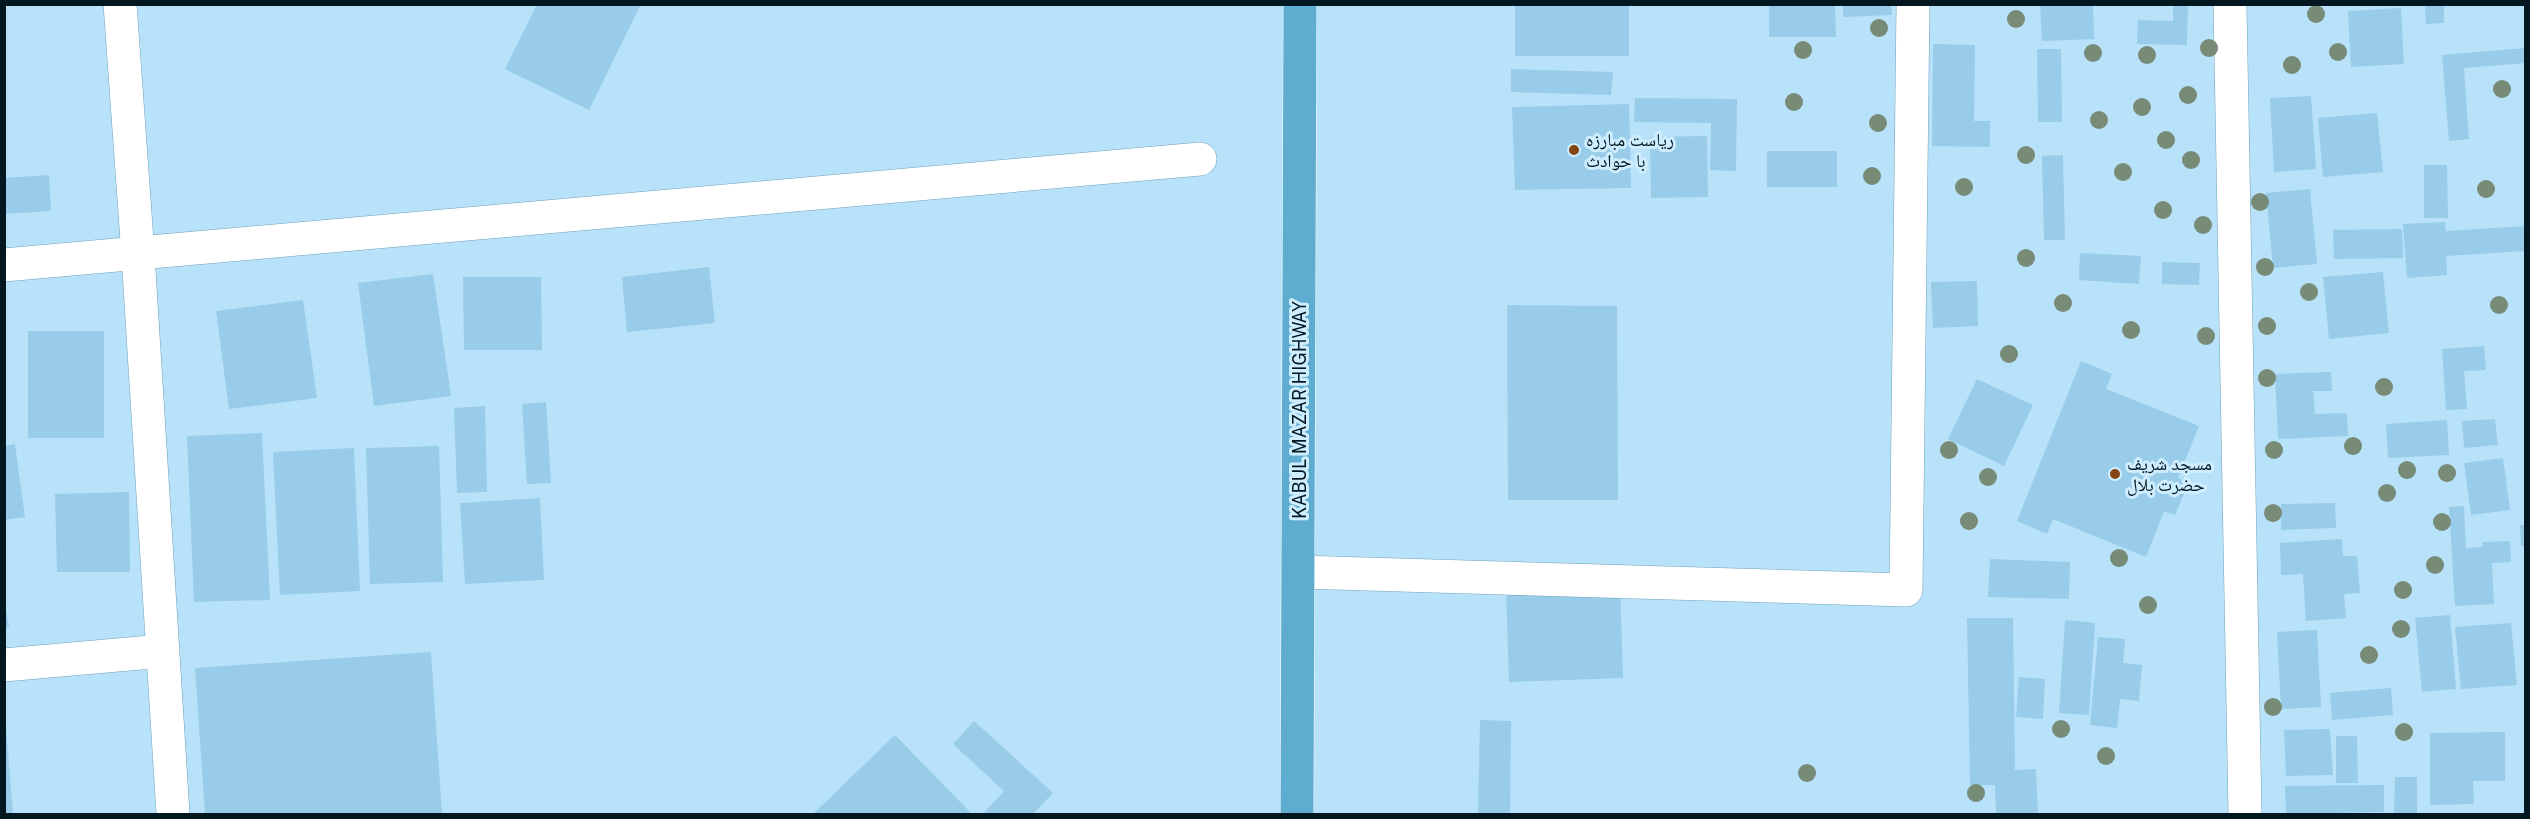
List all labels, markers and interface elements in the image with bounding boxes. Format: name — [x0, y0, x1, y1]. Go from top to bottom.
place label: ریاست مبارزه با حوادث — [1586, 129, 1674, 172]
marker: ریاست مبارزه با حوادث — [1567, 143, 1581, 157]
street label: KABUL MAZAR HIGHWAY — [1289, 301, 1310, 519]
place label: مسجد شریف حضرت بلال — [2127, 453, 2212, 496]
marker: مسجد شریف حضرت بلال — [2108, 467, 2122, 481]

